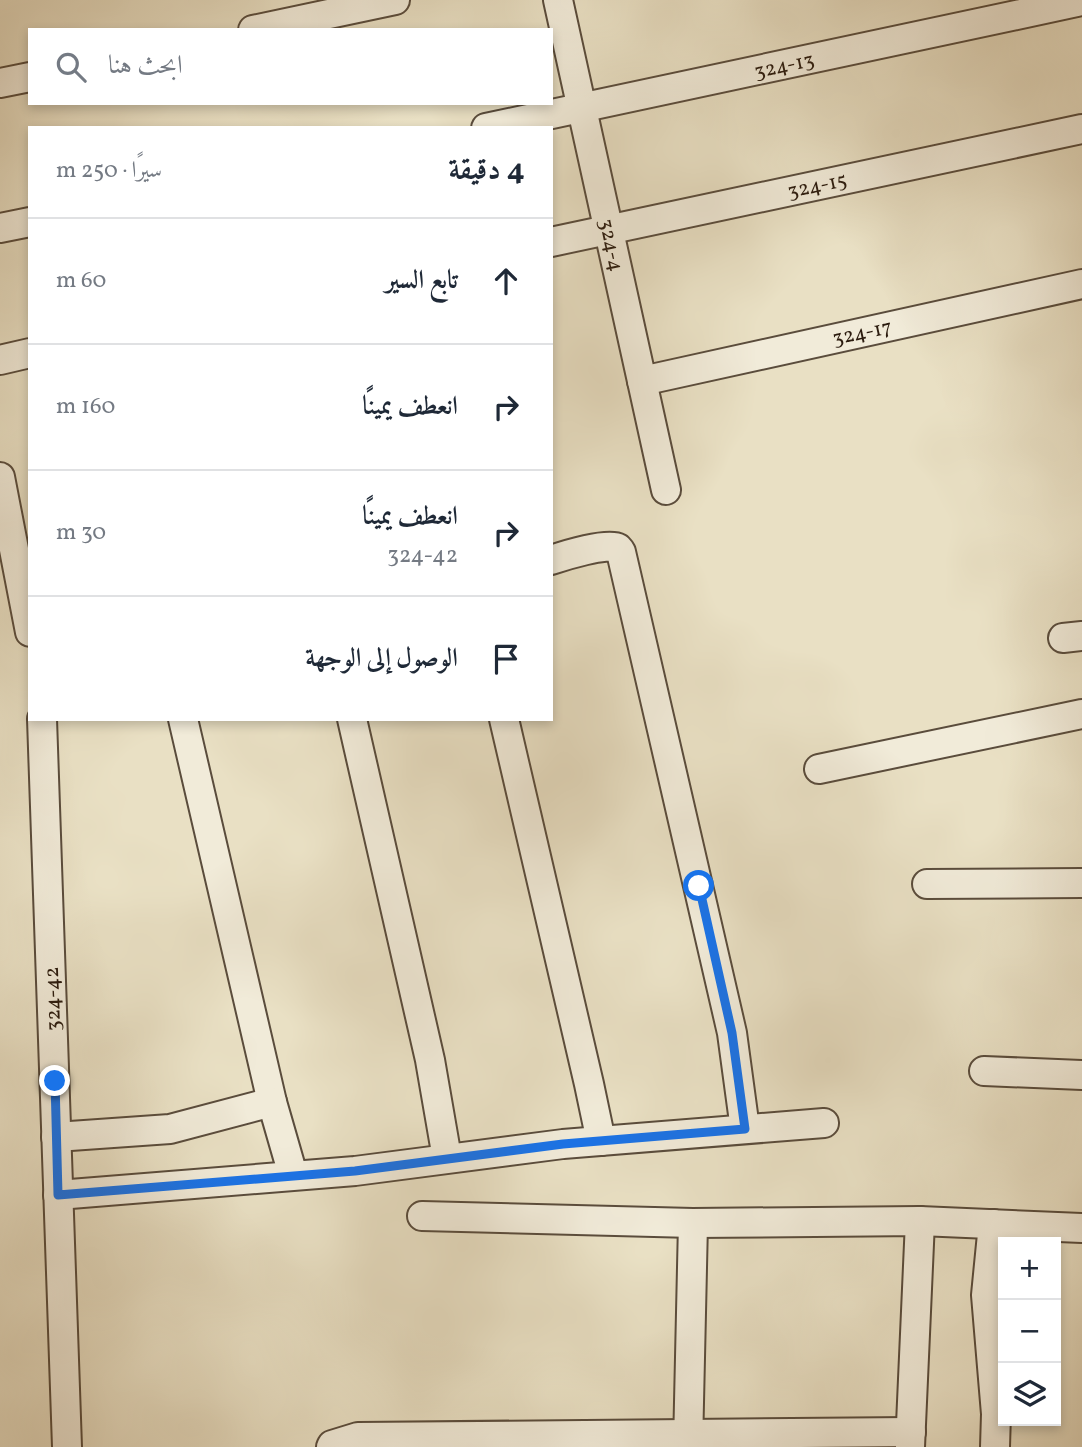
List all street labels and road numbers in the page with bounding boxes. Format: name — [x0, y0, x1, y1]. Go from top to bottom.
street label: 324-13 — [752, 46, 817, 87]
street label: 324-15 — [785, 166, 850, 207]
street label: 324-4 — [591, 216, 630, 274]
street label: 324-17 — [830, 313, 895, 354]
street label: 324-42 — [38, 966, 69, 1032]

